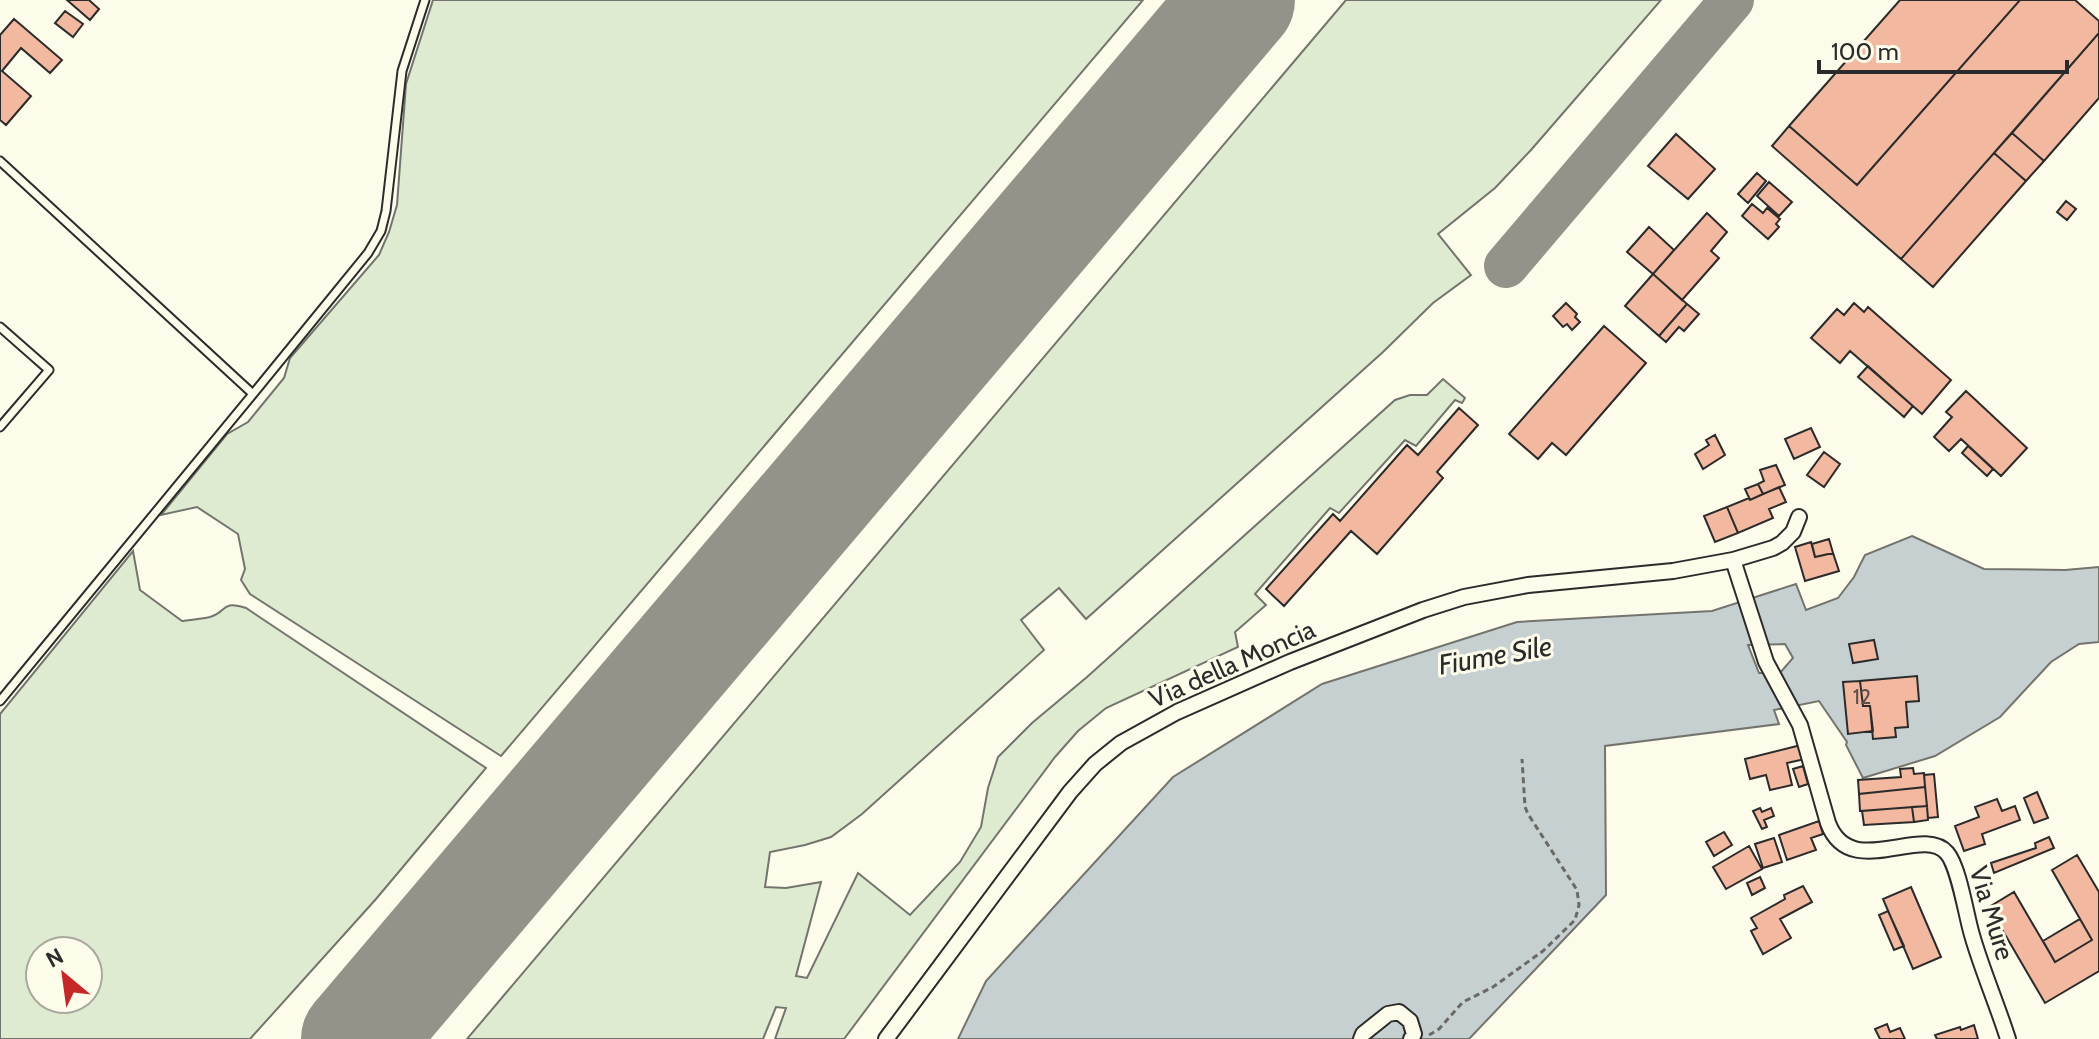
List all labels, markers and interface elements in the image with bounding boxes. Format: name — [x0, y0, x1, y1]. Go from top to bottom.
scale bar — [1819, 24, 2067, 74]
text: 100 m — [1831, 37, 1899, 66]
street label: Via della Moncia — [1144, 613, 1321, 715]
water label: Fiume Sile — [1436, 628, 1554, 682]
house number: 12 — [1853, 683, 1871, 710]
street label: Via Mure — [1963, 862, 2021, 964]
north arrow — [24, 935, 104, 1015]
text: N — [41, 942, 68, 974]

